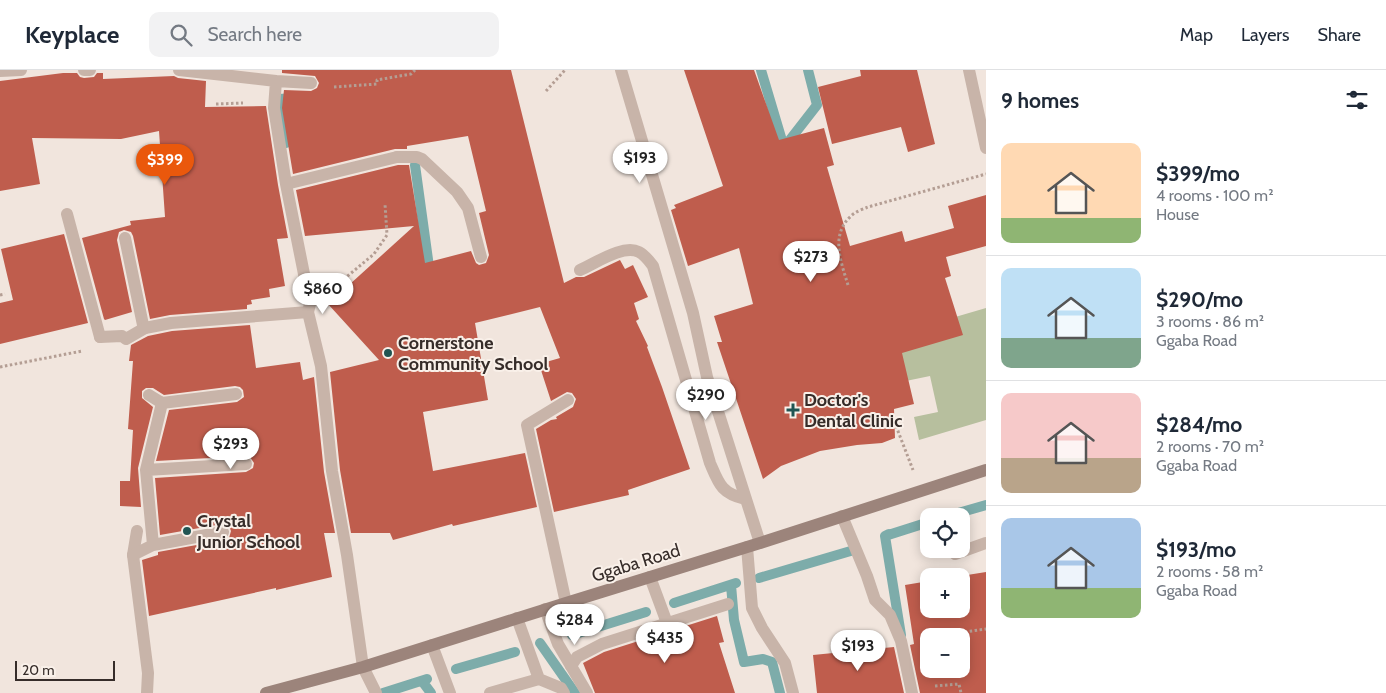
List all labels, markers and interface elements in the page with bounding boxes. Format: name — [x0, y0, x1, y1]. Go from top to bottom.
search box — [149, 12, 499, 57]
text: Keyplace — [25, 20, 119, 49]
icon: search — [167, 21, 195, 49]
text: Search here — [207, 23, 302, 46]
text: Map — [1180, 24, 1213, 46]
text: Layers — [1241, 24, 1290, 46]
text: Share — [1318, 24, 1361, 46]
icon: filters — [1343, 86, 1371, 114]
text: 9 homes — [1001, 88, 1079, 113]
pin: $193 — [610, 142, 670, 184]
pin: $399 — [135, 144, 195, 186]
text: $193 — [624, 148, 656, 167]
text: $399 — [147, 150, 183, 169]
text: $399/mo — [1156, 161, 1240, 186]
icon: home — [1041, 163, 1101, 223]
text: 4 rooms · 100 m² — [1156, 186, 1273, 205]
text: House — [1156, 205, 1199, 224]
pin: $273 — [781, 240, 841, 283]
text: $273 — [794, 247, 828, 266]
pin: $860 — [293, 272, 353, 315]
text: $860 — [303, 279, 343, 298]
text: $290/mo — [1156, 287, 1243, 312]
icon: home — [1041, 288, 1101, 348]
text: 3 rooms · 86 m² — [1156, 312, 1264, 331]
text: Ggaba Road — [1156, 331, 1237, 350]
place label: Cornerstone Community School — [398, 332, 548, 375]
marker: Cornerstone Community School — [382, 347, 394, 359]
pin: $290 — [676, 378, 736, 421]
text: $290 — [687, 385, 725, 404]
place label: Doctor's Dental Clinic — [804, 389, 902, 432]
marker: Doctor's Dental Clinic — [786, 403, 800, 417]
text: $284/mo — [1156, 412, 1242, 437]
icon: home — [1041, 413, 1101, 473]
pin: $293 — [201, 428, 261, 470]
text: $293 — [213, 434, 249, 453]
text: 2 rooms · 70 m² — [1156, 437, 1264, 456]
text: Ggaba Road — [1156, 456, 1237, 475]
map controls — [920, 508, 970, 678]
button: locate — [920, 508, 970, 558]
place label: Crystal Junior School — [196, 510, 300, 553]
marker: Crystal Junior School — [181, 525, 193, 537]
text: $193/mo — [1156, 537, 1236, 562]
icon: home — [1041, 538, 1101, 598]
street label: Ggaba Road — [589, 539, 683, 587]
text: 2 rooms · 58 m² — [1156, 562, 1263, 581]
button: + — [920, 568, 970, 618]
text: Ggaba Road — [1156, 581, 1237, 600]
pin: $284 — [545, 604, 605, 646]
text: $284 — [556, 610, 594, 629]
pin: $435 — [635, 622, 695, 664]
text: $435 — [647, 628, 683, 647]
button: − — [920, 628, 970, 678]
pin: $193 — [828, 630, 888, 672]
text: $193 — [842, 636, 874, 655]
scale bar — [15, 658, 115, 681]
text: 20 m — [22, 661, 55, 679]

